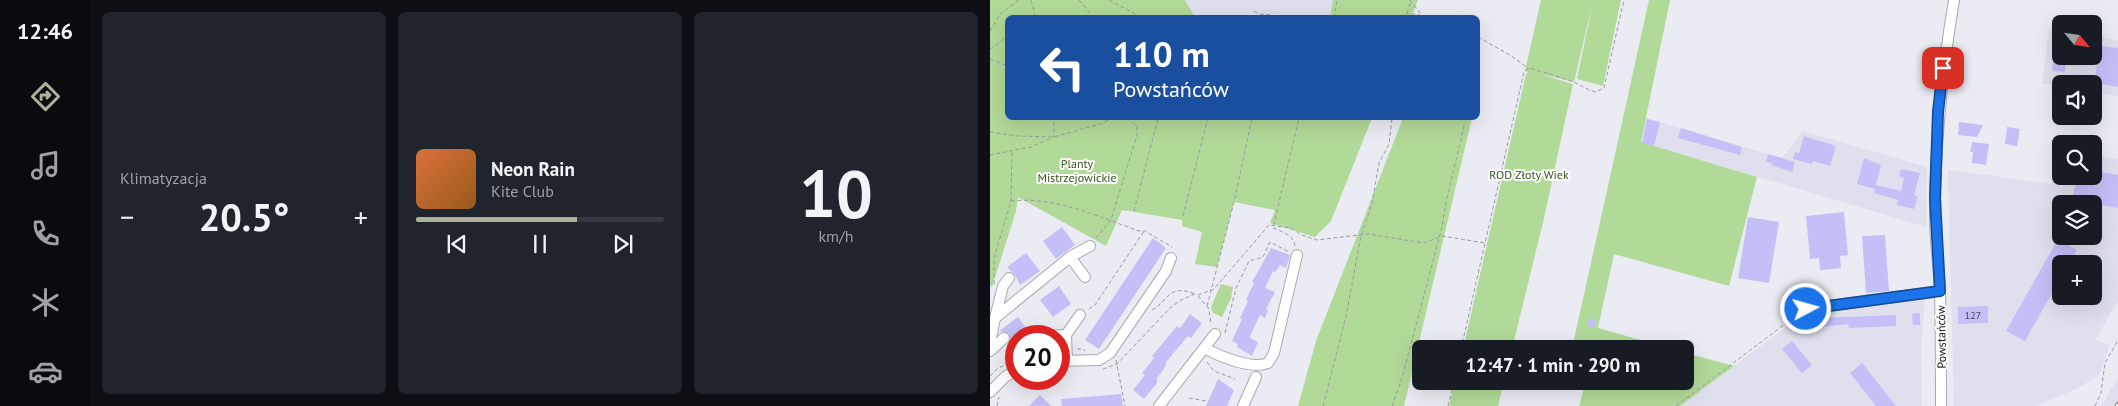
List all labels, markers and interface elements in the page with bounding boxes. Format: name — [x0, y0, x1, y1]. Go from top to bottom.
north arrow — [2052, 15, 2102, 65]
map controls — [2052, 15, 2102, 305]
text: 12:46 — [17, 17, 73, 45]
text: 110 m — [1113, 31, 1210, 77]
icon: left — [1030, 35, 1095, 100]
pin — [1922, 47, 1964, 89]
icon: arrive — [1929, 54, 1957, 82]
text: Powstańców — [1113, 75, 1229, 103]
button: sound — [2052, 75, 2102, 125]
icon: directions — [28, 79, 63, 114]
button: search — [2052, 135, 2102, 185]
icon: music — [28, 148, 63, 183]
text: 10 — [799, 151, 873, 235]
park label: Planty Mistrzejowickie — [1037, 156, 1117, 185]
text: Neon Rain — [491, 157, 575, 181]
park label: ROD Złoty Wiek — [1489, 167, 1569, 182]
text: Klimatyzacja — [120, 168, 207, 188]
text: Kite Club — [491, 181, 554, 201]
text: 20.5° — [199, 192, 289, 241]
button: layers — [2052, 195, 2102, 245]
text: − — [120, 198, 134, 235]
text: + — [354, 198, 368, 235]
icon: phone — [28, 216, 63, 251]
text: km/h — [818, 226, 854, 246]
icon: previous — [443, 230, 471, 258]
icon: pause — [526, 230, 554, 258]
icon: next — [609, 230, 637, 258]
button: + — [2052, 255, 2102, 305]
position arrow — [1779, 282, 1831, 334]
icon: climate — [28, 285, 63, 320]
street label: Powstańców — [1933, 305, 1949, 369]
house number: 127 — [1965, 309, 1981, 322]
speed limit sign: 20 — [1005, 325, 1070, 390]
text: 12:47 · 1 min · 290 m — [1466, 353, 1640, 377]
icon: car — [28, 354, 63, 389]

